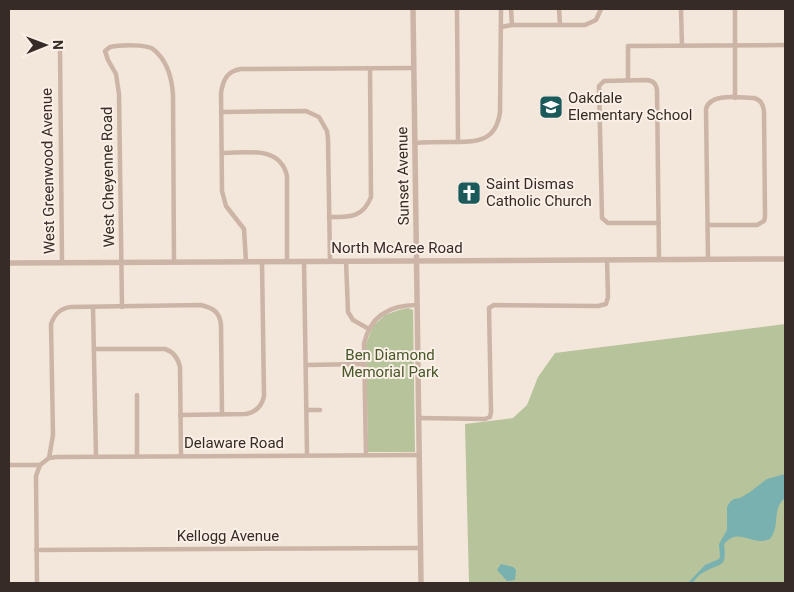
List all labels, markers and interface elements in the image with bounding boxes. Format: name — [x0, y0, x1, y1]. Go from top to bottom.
north arrow — [20, 20, 70, 70]
text: N — [50, 40, 66, 50]
street label: West Greenwood Avenue — [38, 88, 58, 254]
place label: Oakdale Elementary School — [568, 89, 692, 124]
school or university icon: Oakdale Elementary School — [538, 94, 564, 120]
street label: West Cheyenne Road — [98, 106, 118, 248]
street label: Sunset Avenue — [393, 126, 413, 226]
place label: Saint Dismas Catholic Church — [486, 175, 592, 210]
church icon: Saint Dismas Catholic Church — [456, 180, 482, 206]
street label: North McAree Road — [331, 239, 463, 257]
park label: Ben Diamond Memorial Park — [341, 346, 439, 381]
street label: Delaware Road — [184, 434, 284, 452]
street label: Kellogg Avenue — [177, 527, 279, 545]

